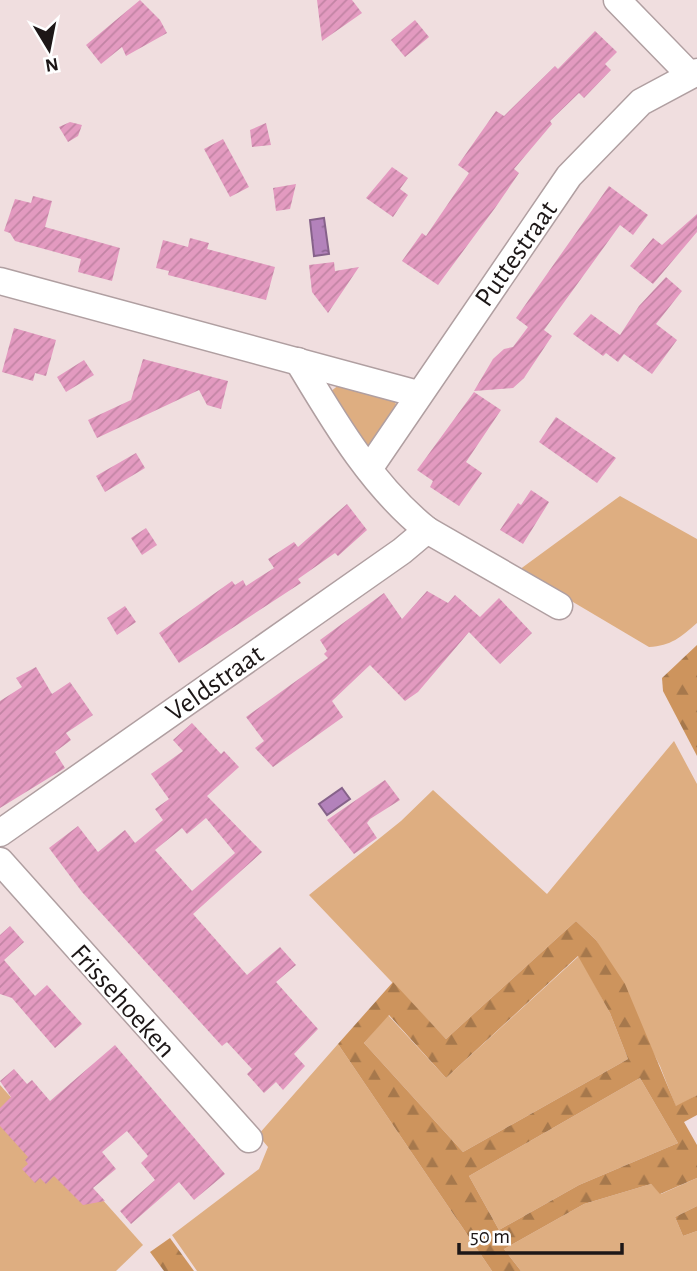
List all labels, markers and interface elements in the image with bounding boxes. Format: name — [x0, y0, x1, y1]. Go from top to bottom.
north arrow — [14, 14, 84, 84]
text: N — [44, 54, 60, 75]
street label: Puttestraat — [470, 196, 563, 312]
street label: Veldstraat — [161, 640, 269, 727]
street label: Frissehoeken — [65, 939, 180, 1063]
scale bar — [459, 1212, 622, 1256]
text: 50 m — [470, 1226, 510, 1247]

